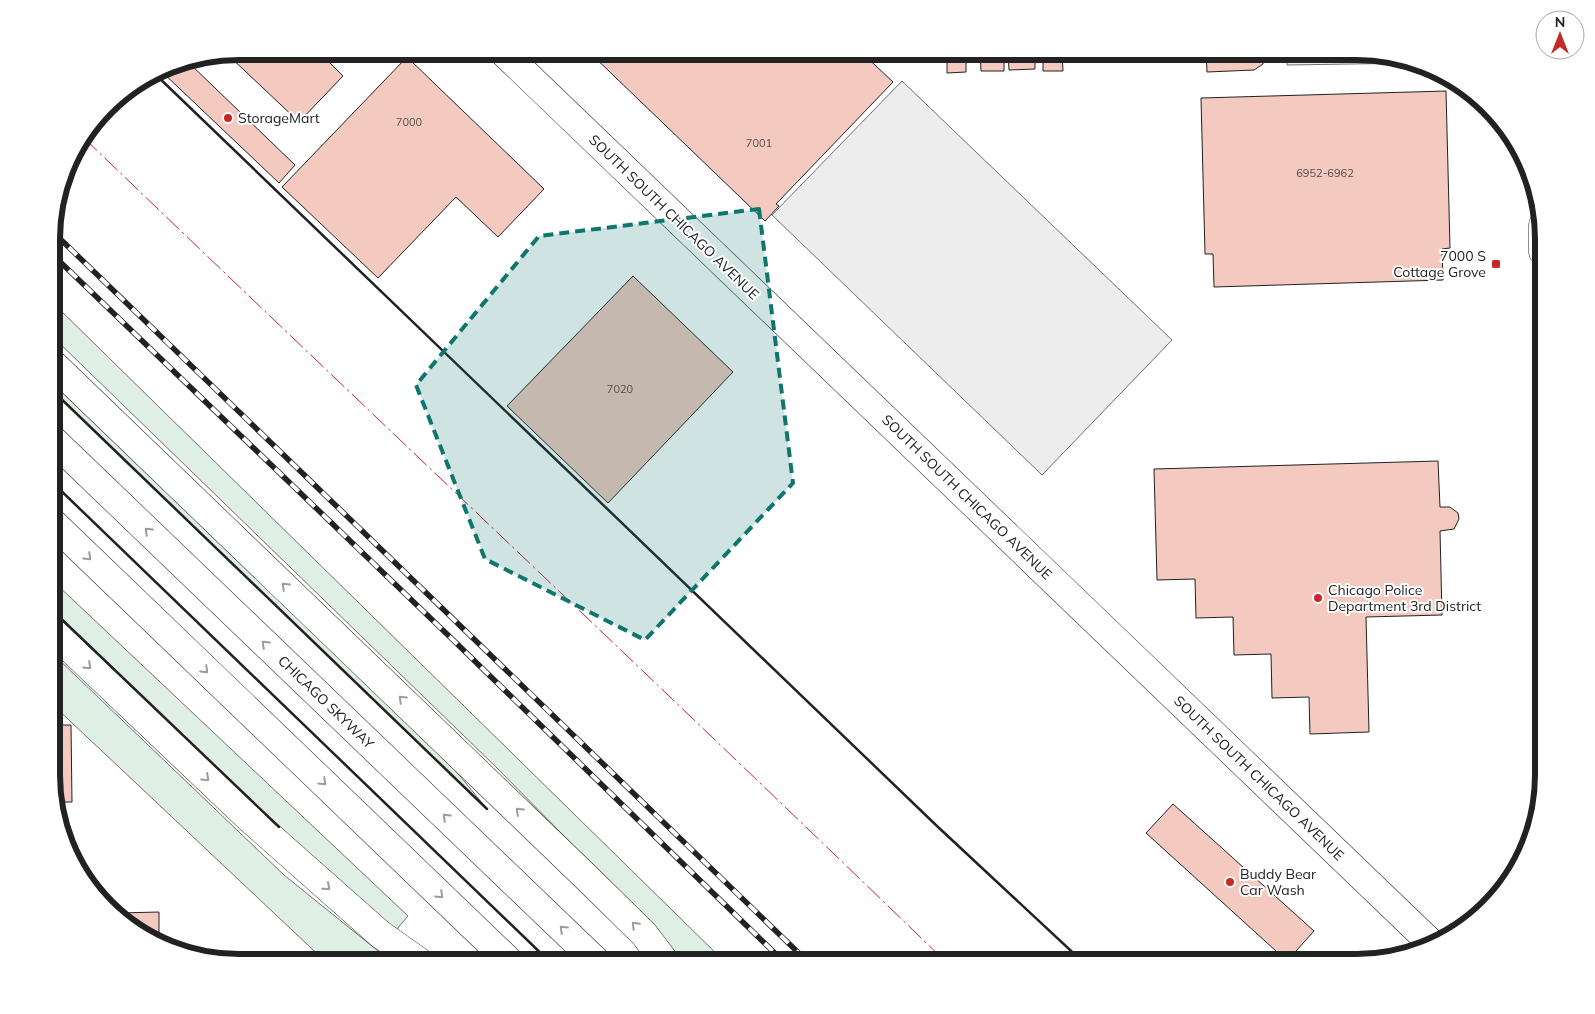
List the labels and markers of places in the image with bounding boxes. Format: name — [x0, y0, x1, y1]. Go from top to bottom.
place label: StorageMart — [238, 109, 320, 127]
marker: StorageMart — [222, 112, 234, 124]
place label: 7000 S Cottage Grove — [1393, 247, 1486, 281]
marker: 7000 S Cottage Grove — [1490, 258, 1502, 270]
place label: Chicago Police Department 3rd District — [1328, 581, 1481, 615]
marker: Chicago Police Department 3rd District — [1312, 592, 1324, 604]
place label: Buddy Bear Car Wash — [1240, 865, 1317, 899]
marker: Buddy Bear Car Wash — [1224, 876, 1236, 888]

